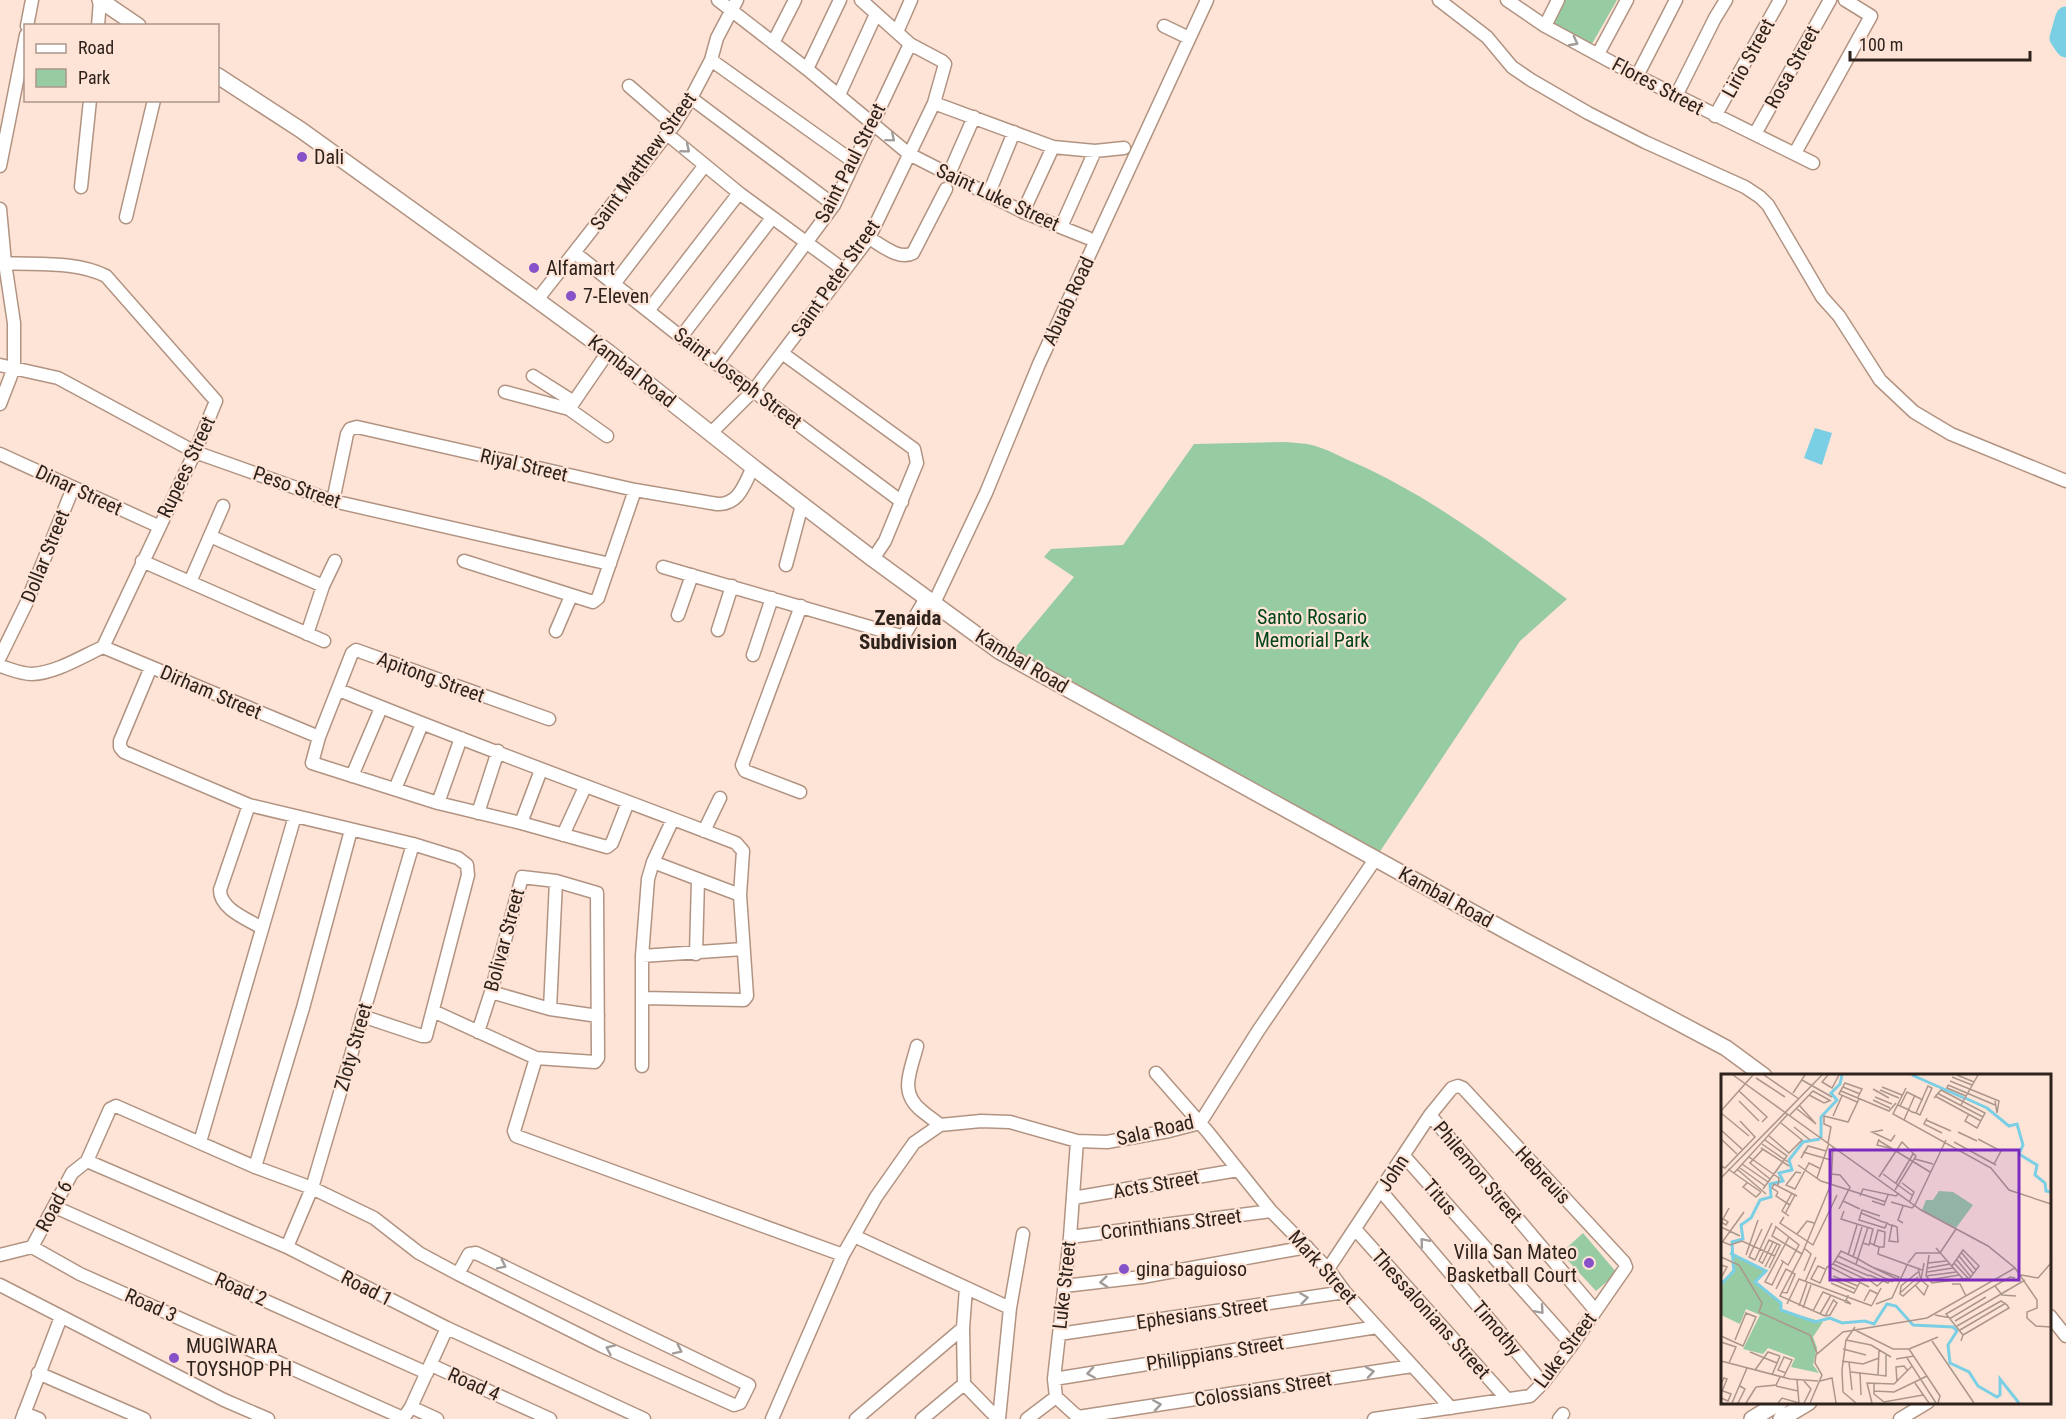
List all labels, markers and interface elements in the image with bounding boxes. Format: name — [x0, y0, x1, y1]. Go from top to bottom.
street label: Lirio Street — [1717, 14, 1779, 102]
street label: Rosa Street — [1759, 21, 1825, 113]
legend — [24, 24, 219, 102]
scale bar — [1850, 24, 2030, 62]
text: 100 m — [1859, 34, 1903, 55]
one-way arrow — [1568, 35, 1578, 46]
text: Road — [78, 37, 114, 58]
street label: Flores Street — [1608, 52, 1708, 120]
text: Park — [78, 67, 110, 88]
street label: Saint Matthew Street — [585, 87, 701, 235]
street label: Saint Paul Street — [810, 99, 890, 227]
one-way arrow — [884, 131, 895, 142]
one-way arrow — [679, 142, 690, 153]
place label: Dali — [314, 145, 344, 169]
marker: Dali — [295, 150, 309, 164]
street label: Saint Luke Street — [933, 158, 1063, 236]
street label: Saint Peter Street — [786, 215, 884, 341]
street label: Abuab Road — [1037, 253, 1099, 349]
place label: Alfamart — [546, 256, 615, 280]
marker: Alfamart — [527, 261, 541, 275]
place label: 7-Eleven — [583, 284, 649, 308]
marker: 7-Eleven — [564, 289, 578, 303]
street label: Saint Joseph Street — [669, 322, 807, 434]
street label: Kambal Road — [584, 329, 680, 413]
street label: Rupees Street — [152, 412, 220, 522]
street label: Riyal Street — [478, 443, 570, 487]
street label: Dinar Street — [32, 460, 126, 521]
street label: Peso Street — [250, 461, 344, 513]
street label: Dollar Street — [16, 506, 74, 606]
park label: Santo Rosario Memorial Park — [1255, 605, 1369, 652]
district label: Zenaida Subdivision — [859, 606, 957, 654]
street label: Kambal Road — [971, 624, 1073, 698]
street label: Apitong Street — [374, 646, 488, 708]
street label: Dirham Street — [157, 660, 265, 724]
street label: Kambal Road — [1395, 861, 1497, 933]
street label: Bolivar Street — [479, 886, 529, 994]
street label: Zloty Street — [329, 1000, 377, 1094]
inset map — [1721, 1074, 2051, 1404]
street label: Sala Road — [1114, 1109, 1196, 1151]
street label: Philemon Street — [1428, 1116, 1528, 1228]
street label: Hebreuis — [1510, 1141, 1576, 1209]
street label: John — [1372, 1150, 1414, 1196]
street label: Acts Street — [1111, 1165, 1201, 1203]
street label: Titus — [1418, 1174, 1462, 1220]
street label: Road 6 — [31, 1176, 77, 1236]
street label: Corinthians Street — [1099, 1203, 1243, 1245]
street label: Mark Street — [1284, 1225, 1363, 1309]
one-way arrow — [1420, 1238, 1431, 1249]
street label: Luke Street — [1047, 1240, 1081, 1330]
place label: Villa San Mateo Basketball Court — [1447, 1240, 1577, 1287]
street label: Thessalonians Street — [1367, 1244, 1496, 1384]
marker: Villa San Mateo Basketball Court — [1582, 1256, 1596, 1270]
place label: gina baguioso — [1136, 1257, 1247, 1281]
one-way arrow — [495, 1258, 506, 1269]
marker: gina baguioso — [1117, 1262, 1131, 1276]
street label: Road 1 — [337, 1265, 397, 1311]
street label: Road 2 — [211, 1267, 271, 1311]
one-way arrow — [1099, 1275, 1109, 1287]
street label: Road 3 — [121, 1283, 181, 1327]
street label: Ephesians Street — [1135, 1292, 1269, 1334]
one-way arrow — [1299, 1292, 1308, 1304]
street label: Timothy — [1467, 1296, 1527, 1360]
one-way arrow — [1533, 1303, 1544, 1314]
street label: Luke Street — [1529, 1307, 1601, 1393]
street label: Philippians Street — [1145, 1330, 1285, 1376]
place label: MUGIWARA TOYSHOP PH — [186, 1334, 292, 1381]
one-way arrow — [671, 1342, 682, 1354]
one-way arrow — [605, 1344, 616, 1356]
marker: MUGIWARA TOYSHOP PH — [167, 1351, 181, 1365]
street label: Road 4 — [444, 1362, 504, 1406]
one-way arrow — [1087, 1366, 1097, 1379]
street label: Colossians Street — [1193, 1366, 1333, 1412]
one-way arrow — [1366, 1367, 1375, 1379]
one-way arrow — [1151, 1399, 1161, 1412]

